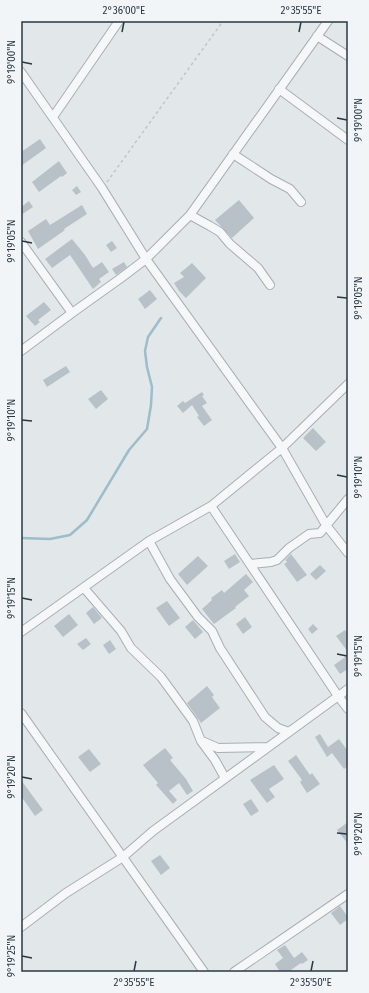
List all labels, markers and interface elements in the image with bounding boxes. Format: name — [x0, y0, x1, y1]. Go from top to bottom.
text: 2°36'00"E — [103, 5, 145, 17]
text: 2°35'55"E — [280, 5, 322, 17]
text: 9°19'00"N — [6, 40, 18, 84]
text: 9°19'00"N — [353, 98, 365, 142]
text: 9°19'05"N — [6, 219, 18, 263]
text: 9°19'05"N — [353, 276, 365, 320]
text: 9°19'10"N — [6, 399, 18, 441]
text: 9°19'10"N — [353, 456, 365, 498]
text: 9°19'15"N — [6, 577, 18, 619]
text: 9°19'15"N — [353, 635, 365, 677]
text: 9°19'20"N — [6, 755, 18, 799]
text: 9°19'20"N — [353, 812, 365, 856]
text: 9°19'25"N — [6, 935, 18, 977]
text: 2°35'55"E — [113, 977, 155, 989]
text: 2°35'50"E — [290, 977, 332, 989]

